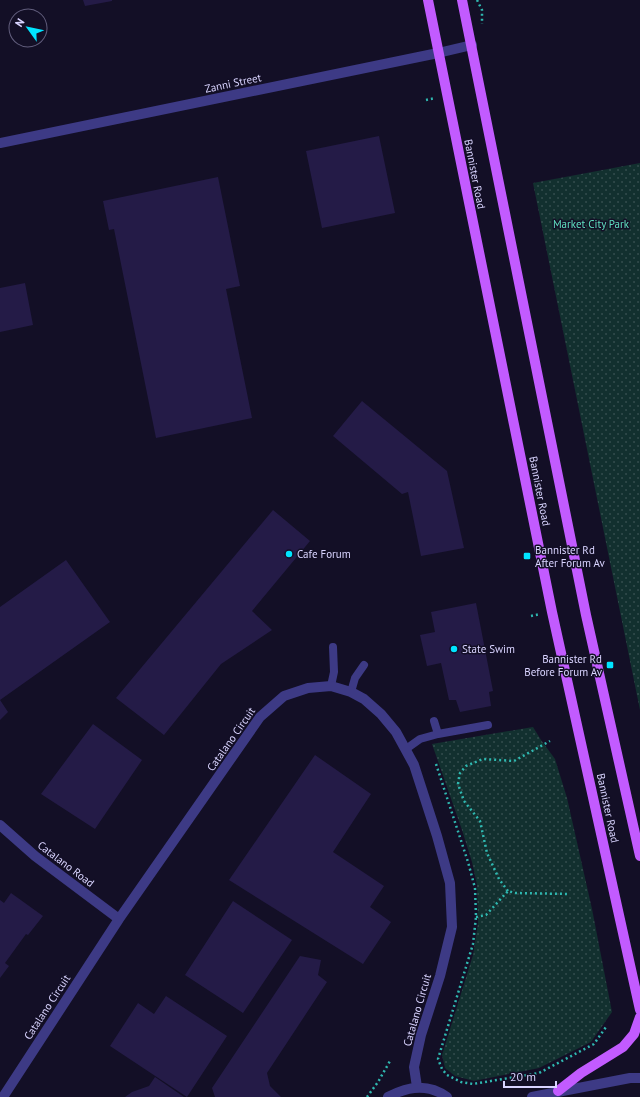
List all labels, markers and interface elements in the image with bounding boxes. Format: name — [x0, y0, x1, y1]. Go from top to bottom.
north arrow — [8, 8, 48, 48]
text: N — [12, 16, 27, 29]
street label: Zanni Street — [204, 70, 263, 96]
street label: Bannister Road — [461, 138, 489, 210]
park label: Market City Park — [553, 217, 630, 231]
street label: Bannister Road — [526, 455, 554, 527]
place label: Bannister Rd After Forum Av — [535, 543, 605, 570]
place label: Cafe Forum — [297, 547, 351, 561]
marker: Cafe Forum — [284, 549, 294, 559]
marker: Bannister Rd After Forum Av — [522, 551, 532, 561]
place label: State Swim — [462, 642, 515, 656]
marker: State Swim — [449, 644, 459, 654]
place label: Bannister Rd Before Forum Av — [524, 652, 603, 679]
marker: Bannister Rd Before Forum Av — [605, 660, 615, 670]
street label: Catalano Circuit — [204, 704, 258, 774]
street label: Bannister Road — [594, 772, 622, 844]
street label: Catalano Road — [35, 838, 97, 890]
street label: Catalano Circuit — [21, 972, 73, 1042]
street label: Catalano Circuit — [400, 972, 434, 1048]
scale bar — [504, 1063, 556, 1089]
text: 20 m — [510, 1069, 536, 1084]

